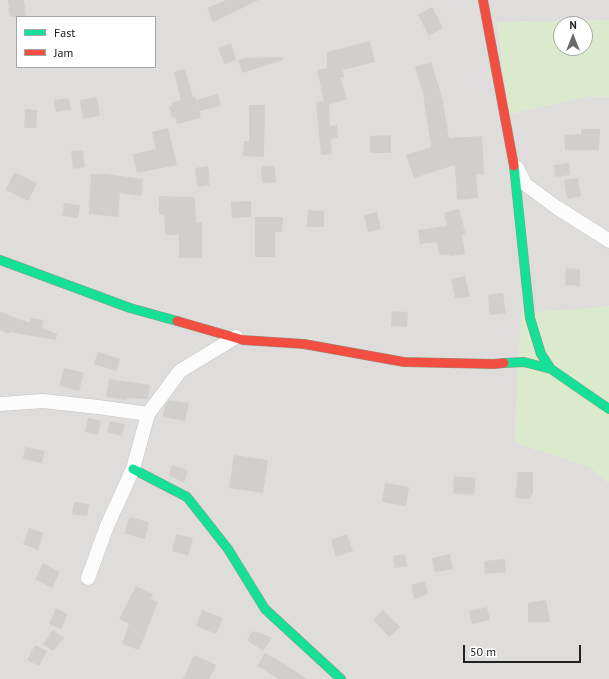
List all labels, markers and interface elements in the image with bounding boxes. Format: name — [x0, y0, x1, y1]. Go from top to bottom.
legend — [16, 16, 156, 68]
north arrow — [553, 16, 593, 56]
text: N — [569, 18, 577, 32]
text: Fast — [54, 25, 75, 40]
text: Jam — [54, 45, 73, 60]
scale bar — [465, 637, 583, 663]
text: 50 m — [470, 644, 496, 659]

